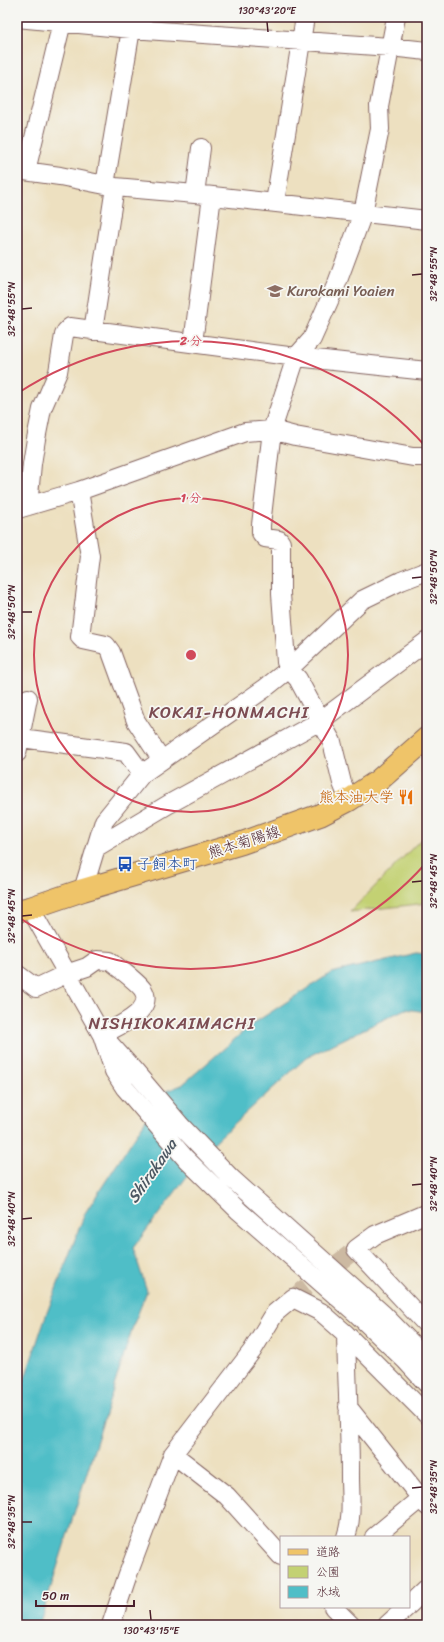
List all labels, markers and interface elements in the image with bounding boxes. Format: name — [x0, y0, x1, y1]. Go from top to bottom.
text: 130°43'20"E — [238, 2, 297, 20]
text: 32°48'55"N — [425, 247, 443, 301]
place label: Kurokami Yoaien — [287, 278, 395, 304]
text: 32°48'55"N — [3, 282, 21, 336]
school or university icon: Kurokami Yoaien — [266, 282, 284, 300]
text: 2 分 — [179, 330, 202, 352]
text: 1 分 — [181, 487, 201, 509]
text: 32°48'50"N — [425, 549, 443, 605]
text: 32°48'50"N — [3, 584, 21, 640]
centre of rings — [184, 648, 198, 662]
district label: KOKAI-HONMACHI — [149, 697, 310, 727]
place label: 熊本油大学 — [319, 784, 394, 810]
restaurant icon: 熊本油大学 — [397, 788, 415, 806]
street label: 熊本菊陽線 — [204, 818, 284, 866]
place label: 子飼本町 — [137, 851, 198, 877]
text: 32°48'45"N — [425, 853, 443, 908]
bus stop icon: 子飼本町 — [116, 855, 134, 873]
text: 32°48'45"N — [3, 888, 21, 943]
district label: NISHIKOKAIMACHI — [89, 1008, 256, 1038]
water label: Shirakawa — [119, 1131, 186, 1209]
text: 32°48'40"N — [425, 1156, 443, 1212]
text: 32°48'40"N — [3, 1191, 21, 1247]
text: 32°48'35"N — [425, 1460, 443, 1514]
text: 32°48'35"N — [3, 1495, 21, 1549]
legend — [280, 1536, 410, 1608]
text: 道路 — [316, 1541, 340, 1563]
text: 公園 — [316, 1561, 340, 1583]
text: 水域 — [316, 1581, 340, 1603]
scale bar — [36, 1582, 134, 1608]
text: 50 m — [42, 1585, 69, 1607]
text: 130°43'15"E — [123, 1622, 180, 1640]

